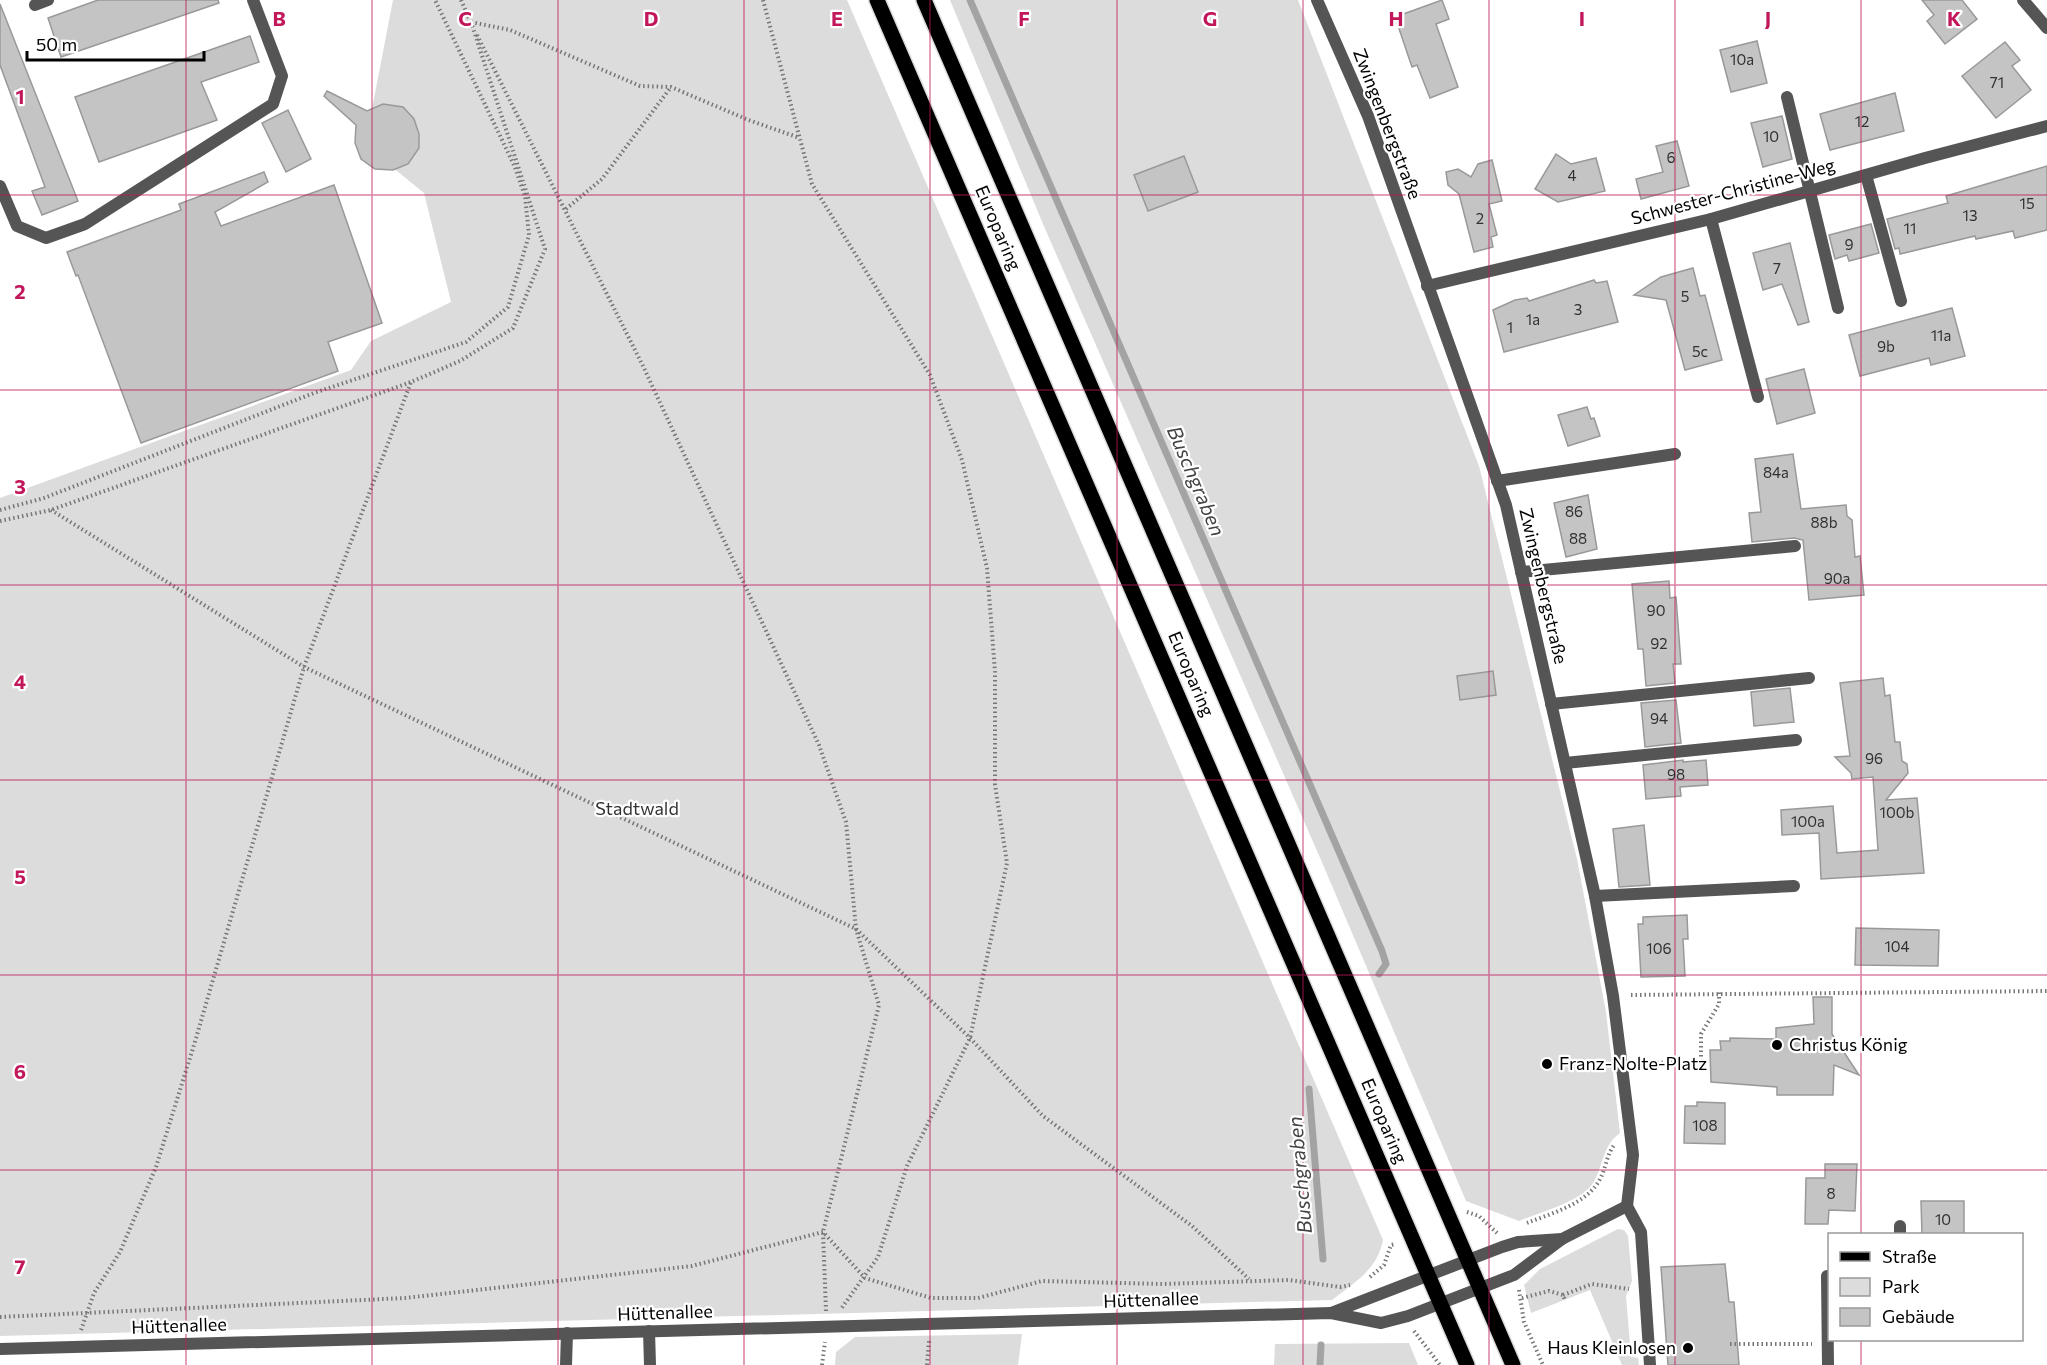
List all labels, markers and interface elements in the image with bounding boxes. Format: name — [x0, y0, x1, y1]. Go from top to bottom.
text: B — [272, 6, 286, 30]
text: C — [458, 6, 472, 30]
text: D — [644, 6, 658, 30]
text: E — [831, 6, 843, 30]
text: F — [1018, 6, 1030, 30]
text: G — [1203, 6, 1217, 30]
text: H — [1389, 6, 1404, 30]
text: I — [1579, 6, 1585, 30]
text: J — [1765, 6, 1771, 30]
text: K — [1947, 6, 1961, 30]
scale bar — [27, 24, 204, 62]
text: 50 m — [36, 33, 77, 55]
street label: Zwingenbergstraße — [1349, 45, 1427, 202]
house number: 10a — [1730, 50, 1754, 68]
house number: 71 — [1990, 73, 2004, 91]
text: 1 — [15, 84, 25, 108]
house number: 12 — [1855, 112, 1869, 130]
house number: 10 — [1763, 127, 1779, 145]
house number: 6 — [1666, 148, 1676, 166]
street label: Schwester-Christine-Weg — [1628, 153, 1837, 229]
house number: 4 — [1568, 166, 1577, 184]
street label: Europaring — [971, 182, 1027, 274]
house number: 15 — [2019, 194, 2035, 212]
house number: 13 — [1963, 206, 1977, 224]
house number: 2 — [1476, 209, 1484, 227]
house number: 11 — [1904, 219, 1916, 237]
house number: 9 — [1844, 235, 1854, 253]
house number: 7 — [1773, 259, 1781, 277]
text: 2 — [14, 279, 26, 303]
house number: 5 — [1681, 287, 1689, 305]
house number: 3 — [1574, 300, 1582, 318]
house number: 1a — [1526, 310, 1540, 328]
house number: 1 — [1507, 318, 1513, 336]
house number: 11a — [1931, 326, 1951, 344]
house number: 9b — [1877, 337, 1895, 355]
house number: 5c — [1692, 342, 1708, 360]
water label: Buschgraben — [1163, 422, 1231, 539]
house number: 84a — [1763, 463, 1789, 481]
text: 3 — [14, 474, 26, 498]
house number: 86 — [1565, 502, 1583, 520]
street label: Zwingenbergstraße — [1515, 506, 1573, 666]
house number: 88b — [1810, 513, 1838, 531]
house number: 88 — [1569, 529, 1587, 547]
house number: 90a — [1824, 569, 1850, 587]
house number: 90 — [1647, 601, 1665, 619]
street label: Europaring — [1164, 628, 1220, 720]
house number: 92 — [1650, 634, 1668, 652]
text: 4 — [14, 669, 26, 693]
house number: 94 — [1650, 709, 1668, 727]
house number: 96 — [1865, 749, 1883, 767]
house number: 98 — [1667, 765, 1685, 783]
park label: Stadtwald — [595, 797, 679, 819]
house number: 100b — [1880, 803, 1915, 821]
house number: 100a — [1791, 812, 1825, 830]
text: 5 — [14, 864, 26, 888]
house number: 104 — [1884, 937, 1910, 955]
house number: 106 — [1646, 939, 1672, 957]
place label: Christus König — [1789, 1033, 1908, 1055]
marker: Christus König — [1770, 1038, 1784, 1052]
place label: Franz-Nolte-Platz — [1559, 1052, 1707, 1074]
marker: Franz-Nolte-Platz — [1540, 1057, 1554, 1071]
text: 6 — [14, 1059, 26, 1083]
street label: Europaring — [1357, 1075, 1413, 1167]
water label: Buschgraben — [1282, 1116, 1316, 1235]
house number: 108 — [1692, 1116, 1718, 1134]
house number: 8 — [1826, 1184, 1836, 1202]
house number: 10 — [1935, 1210, 1951, 1228]
legend — [1828, 1233, 2023, 1341]
text: Straße — [1882, 1245, 1937, 1267]
text: 7 — [15, 1254, 26, 1278]
text: Park — [1882, 1275, 1920, 1297]
street label: Hüttenallee — [1103, 1286, 1199, 1312]
street label: Hüttenallee — [617, 1299, 713, 1325]
text: Gebäude — [1882, 1305, 1955, 1327]
street label: Hüttenallee — [131, 1312, 227, 1338]
place label: Haus Kleinlosen — [1547, 1336, 1676, 1358]
marker: Haus Kleinlosen — [1681, 1341, 1695, 1355]

